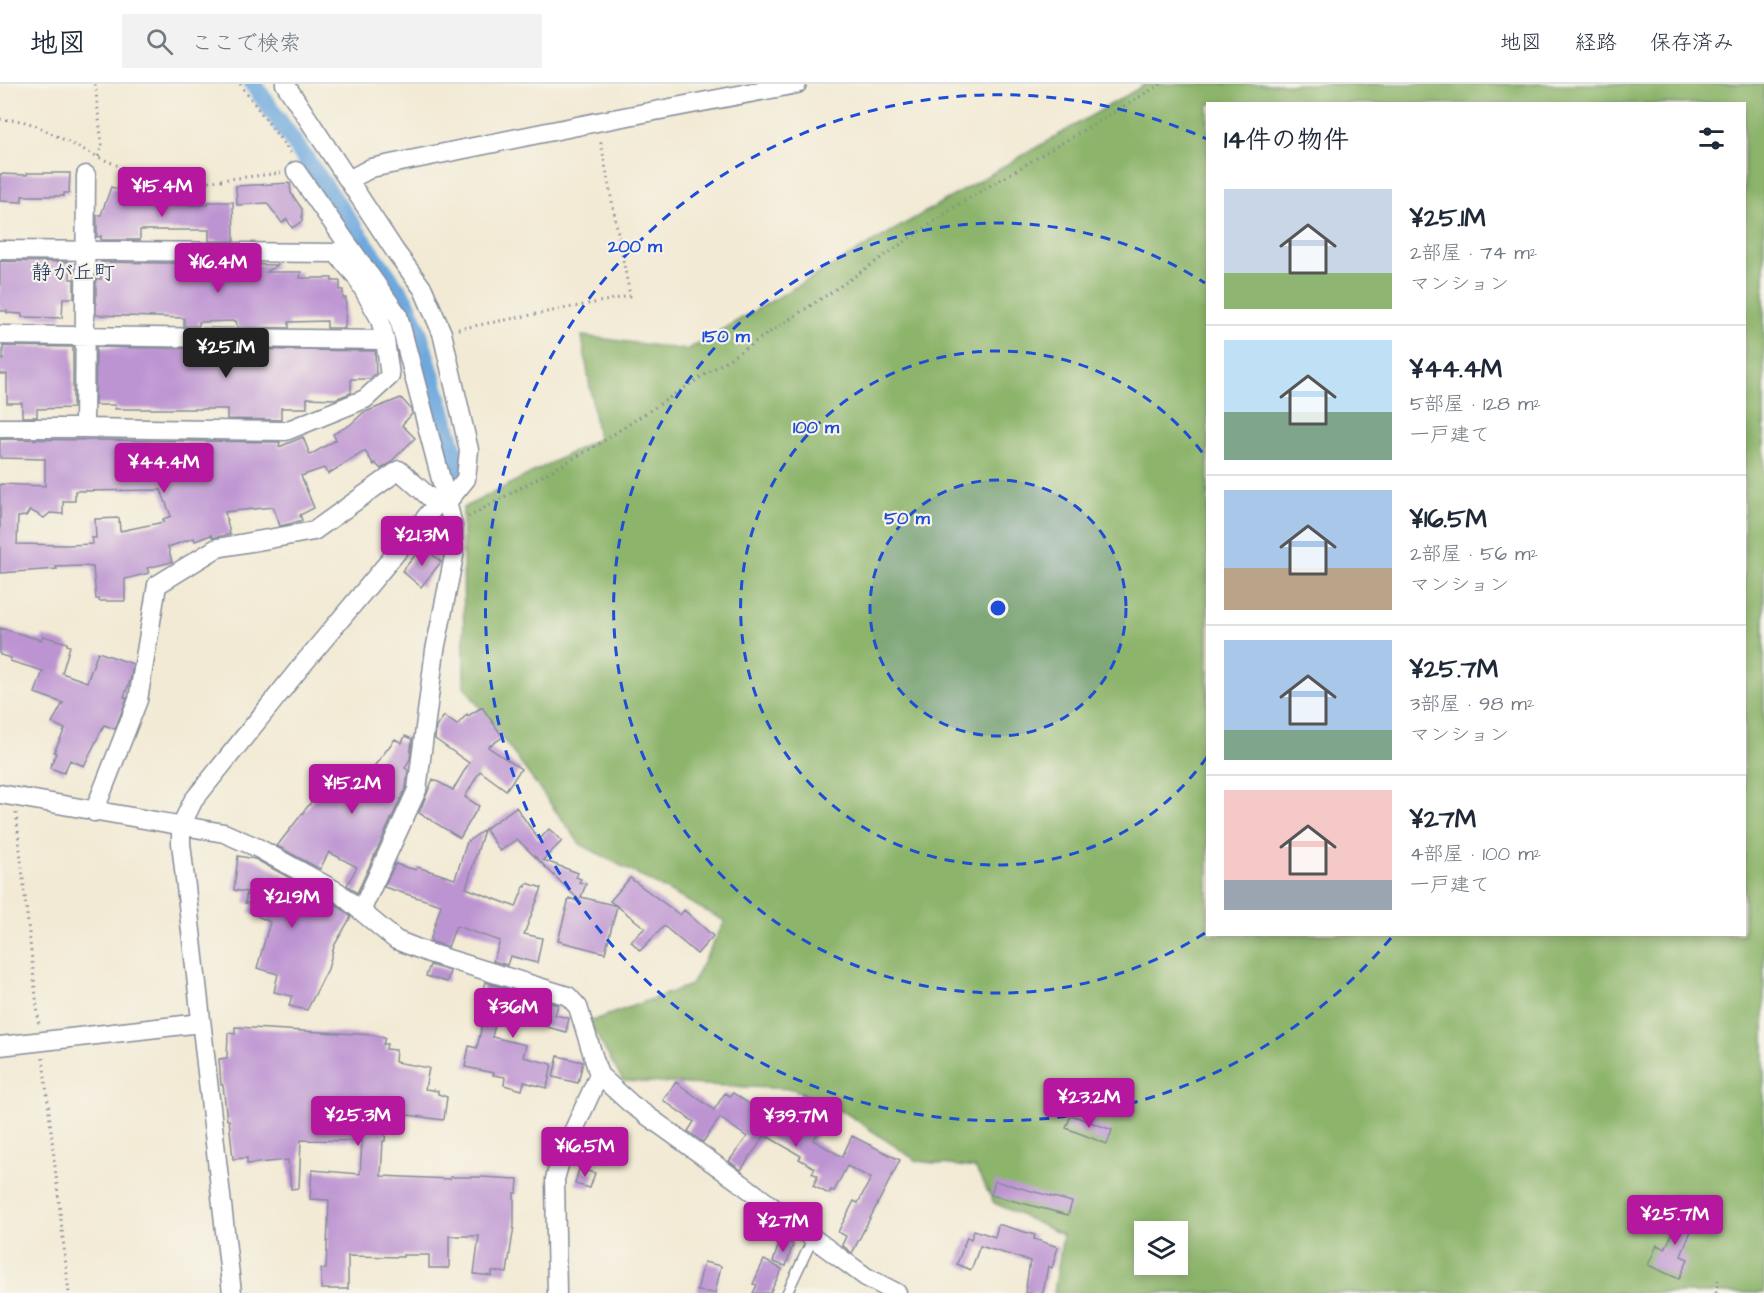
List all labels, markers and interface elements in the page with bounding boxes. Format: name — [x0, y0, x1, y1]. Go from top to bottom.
search box — [122, 14, 542, 68]
text: 地図 — [30, 24, 86, 63]
icon: search — [143, 25, 176, 58]
text: ここで検索 — [191, 28, 301, 59]
text: 地図 — [1500, 28, 1542, 57]
text: 経路 — [1575, 28, 1617, 57]
text: 保存済み — [1650, 28, 1734, 57]
text: 14件の物件 — [1224, 122, 1349, 158]
icon: filters — [1695, 122, 1728, 155]
pin: ¥15.4M — [113, 167, 211, 218]
text: ¥15.4M — [132, 172, 192, 200]
text: ¥25.1M — [1410, 200, 1486, 236]
icon: home — [1272, 213, 1344, 285]
text: 200 m — [607, 234, 663, 259]
text: 2部屋 · 74 m² — [1410, 239, 1537, 267]
pin: ¥16.4M — [169, 243, 267, 294]
text: ¥16.4M — [189, 248, 247, 276]
district label: 静が丘町 — [31, 258, 115, 287]
text: マンション — [1410, 270, 1509, 298]
text: 150 m — [702, 324, 751, 349]
pin: ¥25.1M — [177, 328, 275, 379]
text: ¥25.1M — [197, 333, 255, 361]
text: ¥44.4M — [1410, 351, 1502, 387]
icon: home — [1272, 364, 1344, 436]
text: 5部屋 · 128 m² — [1410, 390, 1541, 418]
text: 100 m — [793, 415, 840, 440]
text: 一戸建て — [1410, 421, 1490, 449]
pin: ¥44.4M — [115, 443, 213, 494]
text: ¥44.4M — [129, 448, 199, 476]
text: ¥16.5M — [1410, 501, 1487, 537]
text: 50 m — [884, 506, 931, 531]
icon: home — [1272, 514, 1344, 586]
pin: ¥21.3M — [373, 516, 471, 567]
text: ¥21.3M — [395, 521, 449, 549]
text: 2部屋 · 56 m² — [1410, 540, 1538, 568]
text: マンション — [1410, 571, 1509, 599]
centre of rings — [988, 598, 1008, 618]
text: ¥25.7M — [1410, 651, 1498, 687]
icon: home — [1272, 664, 1344, 736]
text: 3部屋 · 98 m² — [1410, 690, 1534, 718]
text: マンション — [1410, 721, 1509, 749]
pin: ¥15.2M — [303, 764, 401, 815]
text: ¥15.2M — [323, 769, 381, 797]
text: ¥27M — [1410, 801, 1476, 837]
icon: home — [1272, 814, 1344, 886]
text: 4部屋 · 100 m² — [1410, 840, 1541, 868]
text: 一戸建て — [1410, 871, 1490, 899]
pin: ¥21.9M — [243, 878, 341, 929]
text: ¥21.9M — [264, 883, 320, 911]
pin: ¥36M — [477, 988, 549, 1039]
text: ¥36M — [488, 993, 538, 1021]
pin: ¥23.2M — [1040, 1078, 1138, 1129]
text: ¥23.2M — [1057, 1083, 1121, 1111]
pin: ¥25.3M — [309, 1096, 407, 1147]
pin: ¥39.7M — [747, 1097, 845, 1148]
text: ¥25.3M — [325, 1101, 391, 1129]
text: ¥39.7M — [764, 1102, 828, 1130]
pin: ¥16.5M — [536, 1127, 634, 1178]
text: ¥16.5M — [555, 1132, 615, 1160]
pin: ¥25.7M — [1626, 1195, 1724, 1246]
text: ¥25.7M — [1641, 1200, 1709, 1228]
pin: ¥27M — [747, 1202, 819, 1253]
text: ¥27M — [758, 1207, 808, 1235]
map controls — [1134, 1221, 1188, 1275]
button: layers — [1134, 1221, 1188, 1275]

